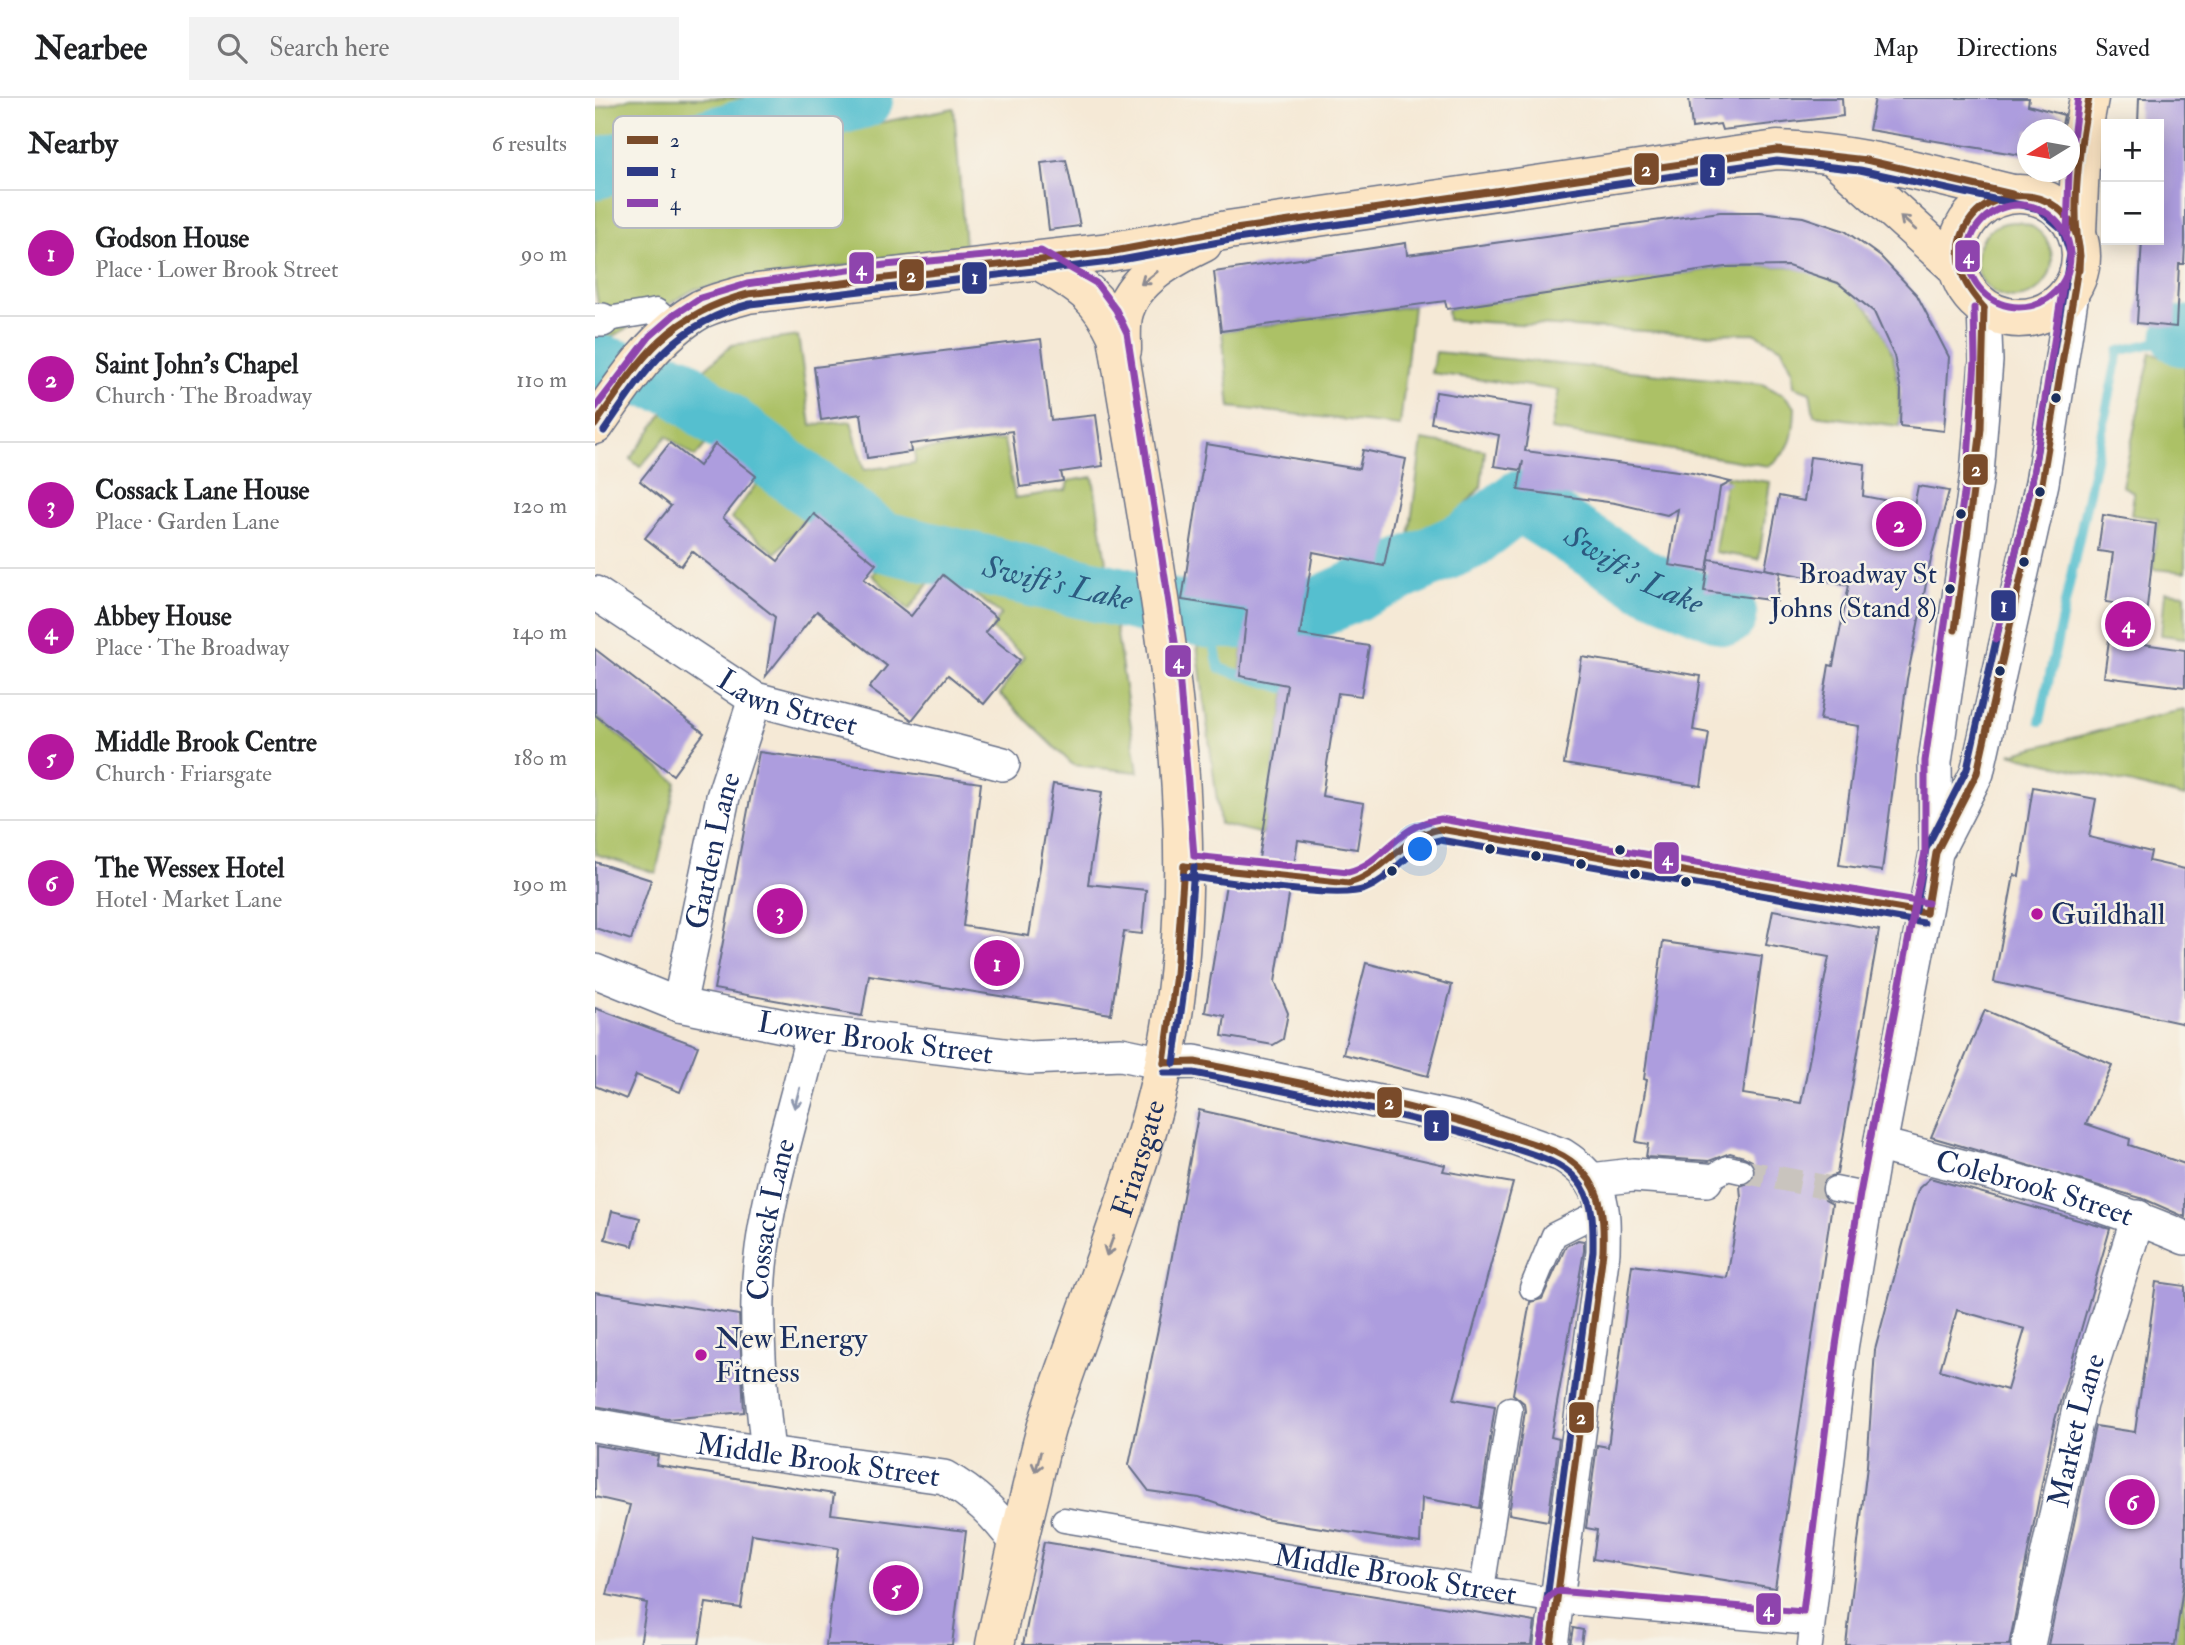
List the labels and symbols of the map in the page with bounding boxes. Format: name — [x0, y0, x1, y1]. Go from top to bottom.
legend — [613, 116, 843, 228]
north arrow — [2017, 119, 2080, 182]
text: 2 — [670, 129, 680, 153]
line badge: 2 — [1633, 152, 1660, 186]
line badge: 1 — [1699, 153, 1726, 187]
text: 2 — [1641, 158, 1651, 182]
text: 1 — [1710, 159, 1717, 183]
text: 1 — [670, 160, 677, 184]
text: 4 — [670, 192, 681, 216]
one-way arrow — [1900, 215, 1917, 232]
line badge: 4 — [1954, 239, 1981, 273]
text: 4 — [1962, 245, 1975, 269]
line badge: 4 — [848, 251, 875, 285]
text: 4 — [855, 257, 868, 281]
line badge: 2 — [898, 258, 925, 292]
line badge: 1 — [961, 261, 988, 295]
text: 2 — [906, 264, 916, 288]
text: 1 — [972, 266, 979, 290]
one-way arrow — [1140, 270, 1159, 285]
unlabelled marker — [2049, 391, 2063, 405]
line badge: 2 — [1962, 453, 1989, 486]
text: 2 — [1971, 458, 1981, 482]
unlabelled marker — [2033, 485, 2047, 499]
pin: 2 — [1876, 498, 1922, 550]
unlabelled marker — [1954, 507, 1968, 521]
water label: Swift's Lake — [1556, 515, 1710, 624]
water label: Swift's Lake — [978, 546, 1137, 621]
unlabelled marker — [2017, 555, 2031, 569]
place label: Broadway St Johns (Stand 8) — [1769, 557, 1937, 626]
marker: Broadway St Johns (Stand 8) — [1943, 582, 1957, 596]
line badge: 1 — [1990, 589, 2017, 622]
text: 1 — [2001, 594, 2008, 618]
pin: 4 — [2105, 598, 2151, 650]
line badge: 4 — [1164, 644, 1192, 678]
text: 4 — [1172, 650, 1185, 674]
street label: Lawn Street — [710, 661, 862, 744]
unlabelled marker — [1993, 664, 2007, 678]
street label: Garden Lane — [678, 767, 749, 933]
your location — [1403, 832, 1437, 866]
line badge: 4 — [1653, 841, 1680, 875]
unlabelled marker — [1483, 842, 1497, 856]
unlabelled marker — [1613, 843, 1627, 857]
text: 4 — [1661, 847, 1674, 871]
unlabelled marker — [1529, 849, 1543, 863]
unlabelled marker — [1574, 857, 1588, 871]
unlabelled marker — [1385, 864, 1399, 878]
unlabelled marker — [1628, 867, 1642, 881]
unlabelled marker — [1679, 875, 1693, 889]
pin: 3 — [757, 885, 803, 937]
place label: Guildhall — [2051, 896, 2166, 933]
marker: Guildhall — [2029, 906, 2045, 922]
pin: 1 — [974, 937, 1020, 989]
street label: Lower Brook Street — [755, 1003, 995, 1073]
line badge: 2 — [1376, 1086, 1403, 1119]
one-way arrow — [790, 1087, 803, 1109]
text: 2 — [1384, 1091, 1394, 1115]
street label: Friarsgate — [1103, 1096, 1174, 1222]
line badge: 1 — [1423, 1109, 1450, 1142]
text: 1 — [1433, 1114, 1440, 1138]
street label: Cossack Lane — [740, 1134, 804, 1301]
street label: Colebrook Street — [1932, 1142, 2138, 1235]
one-way arrow — [1103, 1234, 1115, 1256]
place label: New Energy Fitness — [715, 1320, 868, 1391]
marker: New Energy Fitness — [693, 1347, 709, 1363]
street label: Market Lane — [2040, 1349, 2114, 1511]
line badge: 2 — [1568, 1401, 1595, 1434]
text: 2 — [1576, 1406, 1586, 1430]
street label: Middle Brook Street — [694, 1426, 942, 1495]
one-way arrow — [1031, 1450, 1044, 1472]
pin: 6 — [2109, 1476, 2155, 1528]
street label: Middle Brook Street — [1271, 1537, 1520, 1613]
pin: 5 — [873, 1562, 919, 1614]
line badge: 4 — [1755, 1592, 1782, 1626]
text: 4 — [1762, 1598, 1775, 1622]

